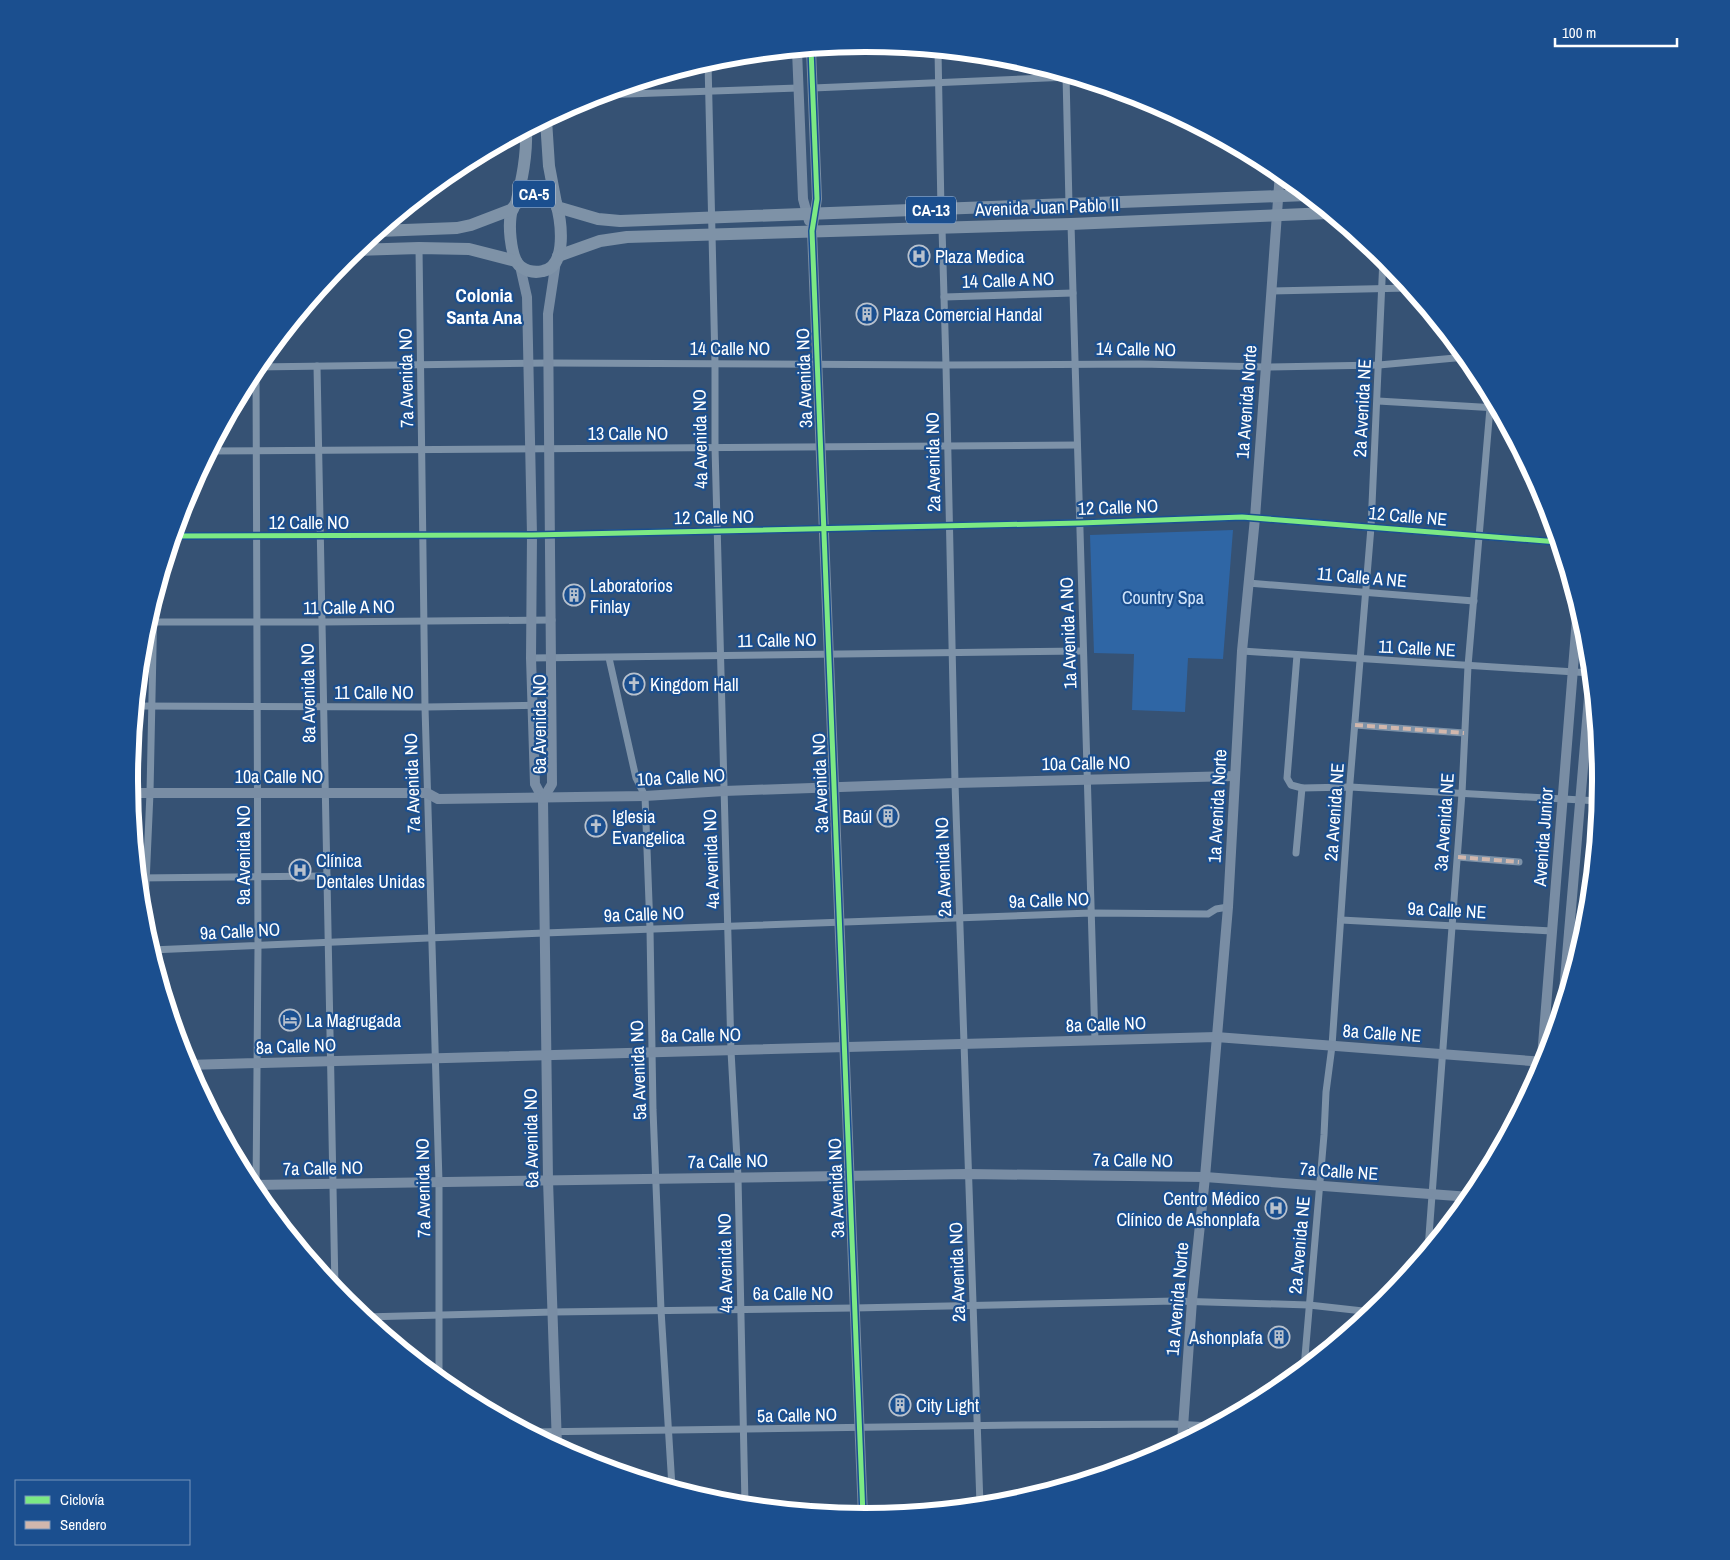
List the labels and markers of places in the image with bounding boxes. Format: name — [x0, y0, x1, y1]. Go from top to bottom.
hospital icon: Plaza Medica — [907, 244, 931, 268]
place label: Plaza Medica — [935, 244, 1024, 269]
building icon: Plaza Comercial Handal — [855, 302, 879, 326]
place label: Plaza Comercial Handal — [883, 302, 1042, 327]
place label: Laboratorios Finlay — [590, 573, 673, 619]
building icon: Laboratorios Finlay — [562, 583, 586, 607]
church icon: Kingdom Hall — [622, 672, 646, 696]
place label: Kingdom Hall — [650, 672, 739, 697]
place label: Iglesia Evangelica — [612, 804, 685, 850]
place label: Baúl — [842, 804, 872, 829]
building icon: Baúl — [876, 804, 900, 828]
church icon: Iglesia Evangelica — [584, 814, 608, 838]
place label: Clínica Dentales Unidas — [316, 848, 425, 894]
hospital icon: Clínica Dentales Unidas — [288, 858, 312, 882]
hotel icon: La Magrugada — [278, 1008, 302, 1032]
place label: La Magrugada — [306, 1008, 401, 1033]
place label: Centro Médico Clínico de Ashonplafa — [1116, 1186, 1260, 1232]
hospital icon: Centro Médico Clínico de Ashonplafa — [1264, 1196, 1288, 1220]
place label: Ashonplafa — [1188, 1325, 1263, 1350]
building icon: Ashonplafa — [1267, 1325, 1291, 1349]
building icon: City Light — [888, 1393, 912, 1417]
place label: City Light — [916, 1393, 979, 1418]

